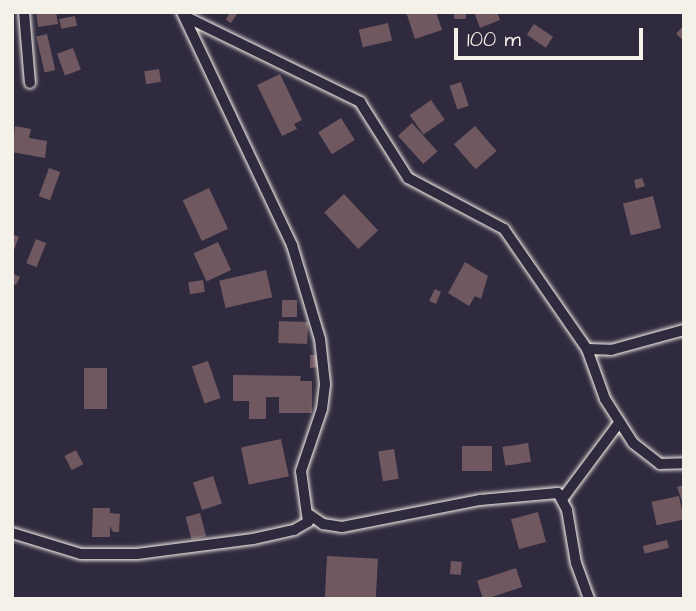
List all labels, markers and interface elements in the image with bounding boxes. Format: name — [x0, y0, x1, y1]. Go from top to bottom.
scale bar — [458, 14, 647, 58]
text: 100 m — [467, 25, 521, 54]

